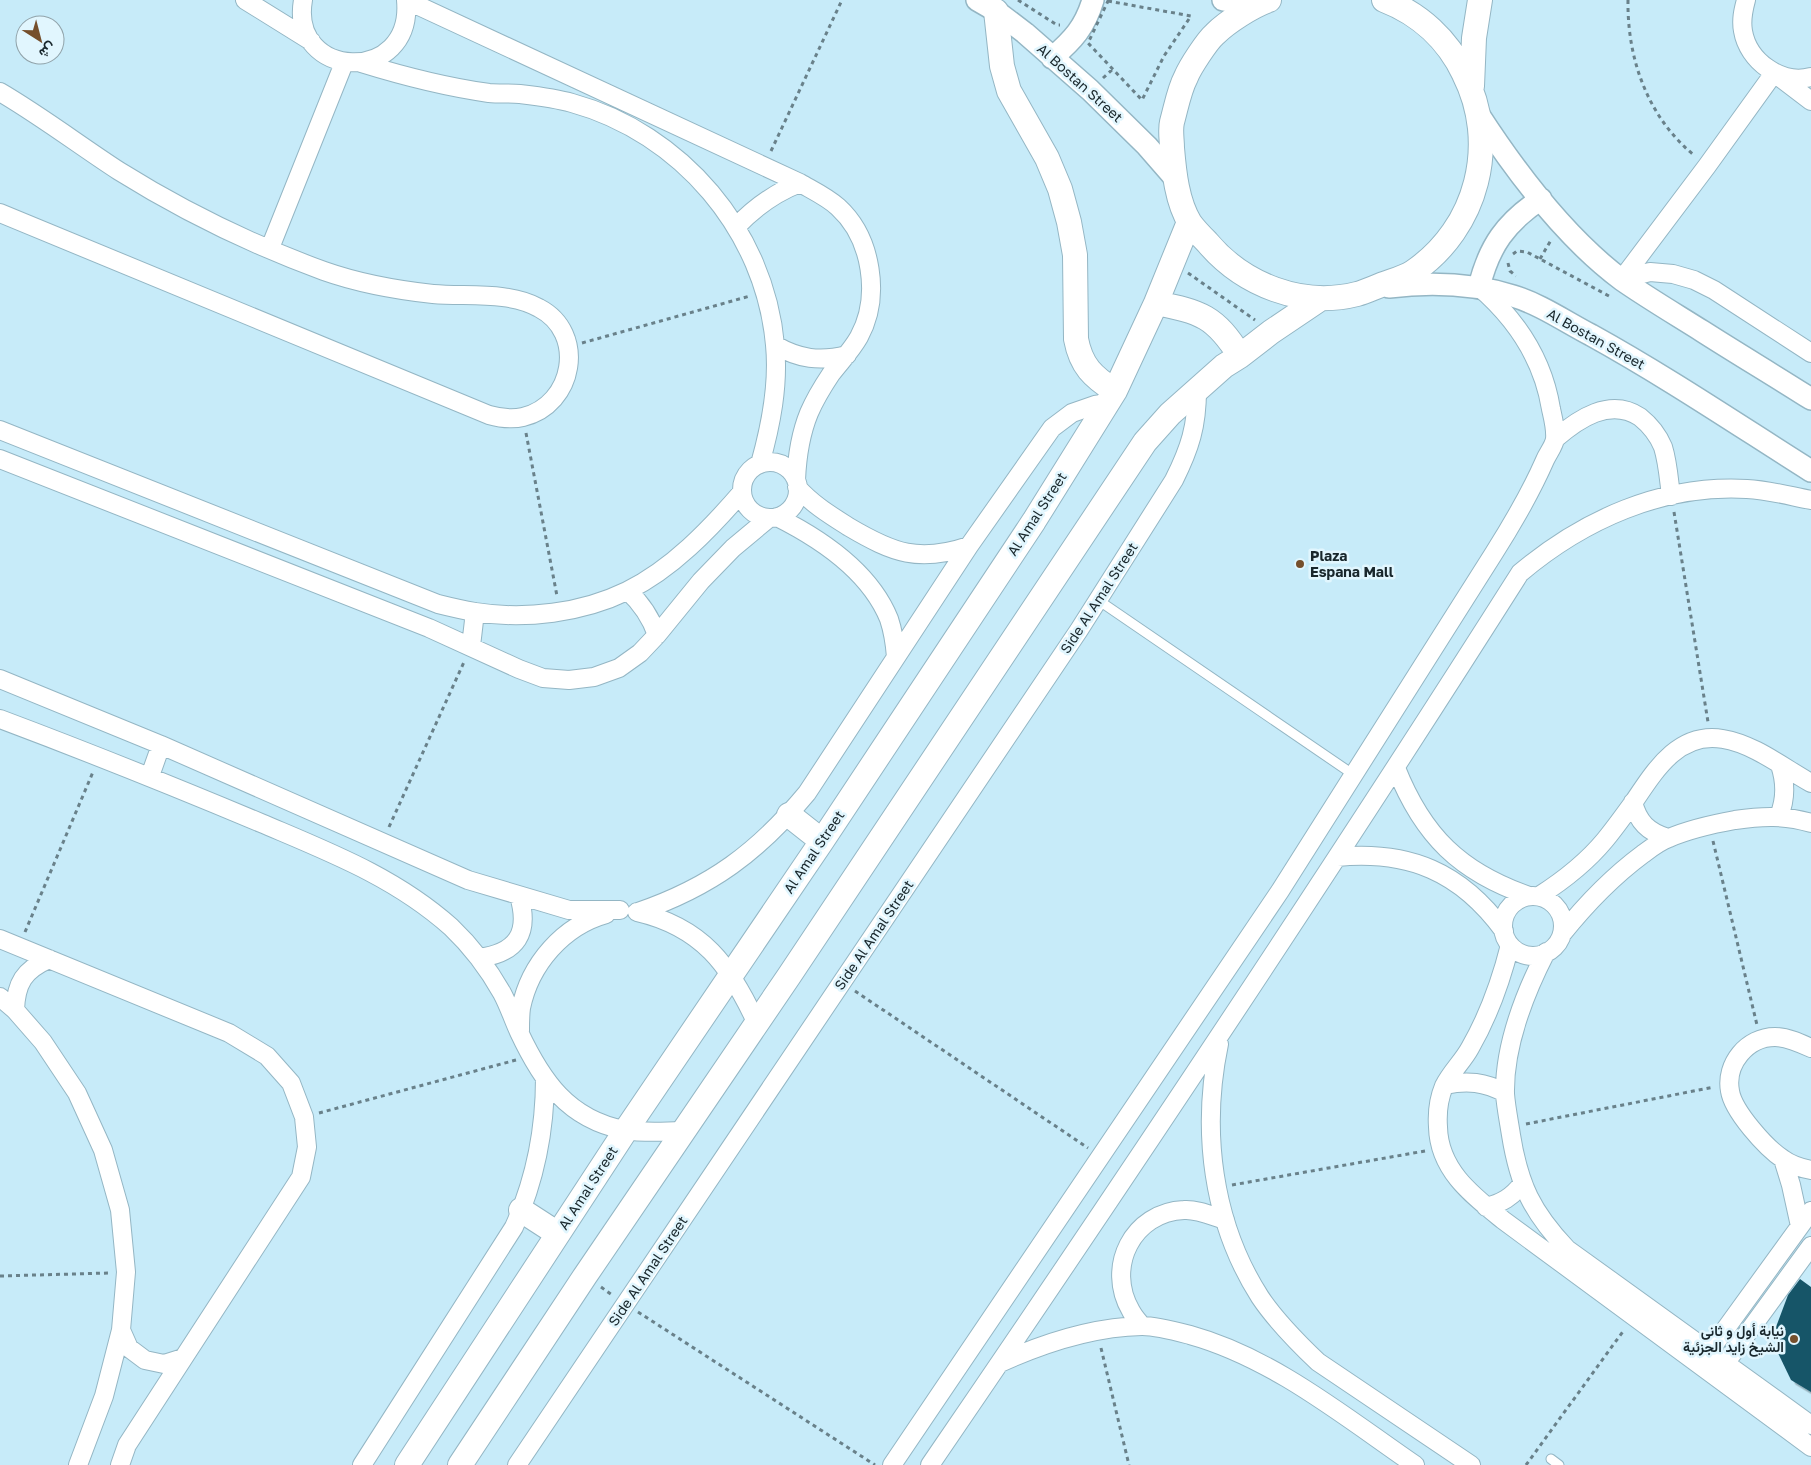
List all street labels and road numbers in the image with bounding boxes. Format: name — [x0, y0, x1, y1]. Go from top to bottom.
street label: Al Bostan Street — [1034, 40, 1127, 126]
street label: Al Bostan Street — [1544, 305, 1648, 373]
street label: Al Amal Street — [1003, 469, 1070, 559]
street label: Side Al Amal Street — [1056, 539, 1141, 657]
street label: Al Amal Street — [780, 807, 848, 896]
street label: Side Al Amal Street — [830, 876, 917, 993]
street label: Al Amal Street — [554, 1143, 621, 1233]
street label: Side Al Amal Street — [604, 1212, 691, 1329]

